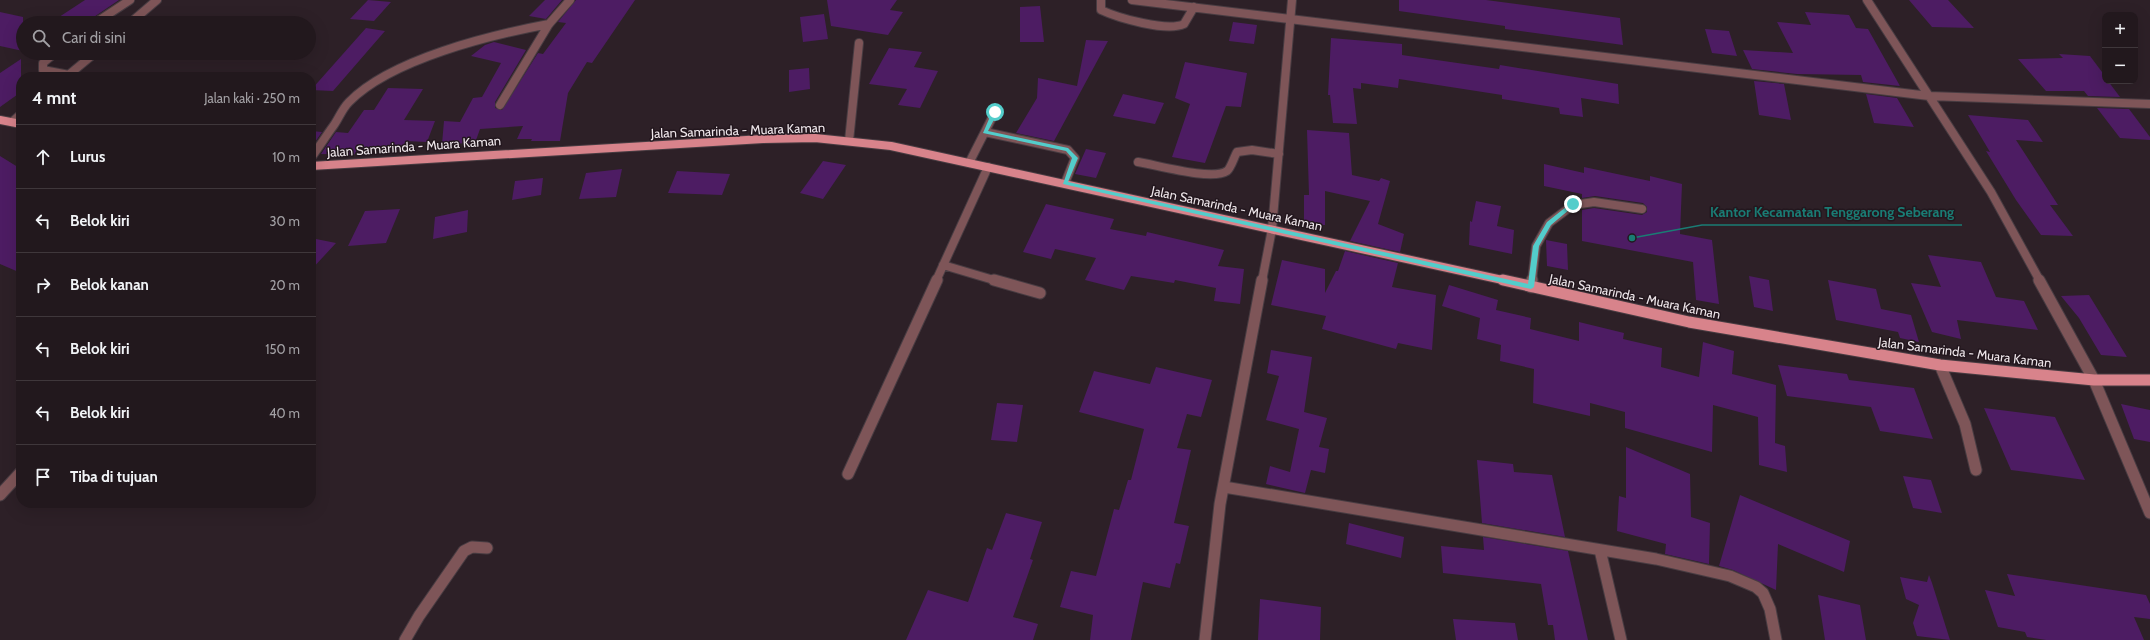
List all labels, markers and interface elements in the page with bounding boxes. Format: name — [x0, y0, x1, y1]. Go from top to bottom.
map controls — [2102, 12, 2138, 84]
button: + — [2102, 12, 2138, 48]
search box — [16, 16, 316, 60]
icon: search — [30, 27, 52, 49]
text: Cari di sini — [62, 29, 126, 47]
button: − — [2102, 48, 2138, 84]
text: 4 mnt — [32, 88, 76, 108]
text: Jalan kaki · 250 m — [204, 90, 300, 106]
route start — [986, 103, 1004, 121]
street label: Jalan Samarinda - Muara Kaman — [650, 119, 825, 141]
street label: Jalan Samarinda - Muara Kaman — [325, 132, 502, 160]
icon: ahead — [32, 146, 54, 168]
text: Lurus — [70, 148, 105, 166]
text: 10 m — [272, 149, 300, 165]
street label: Jalan Samarinda - Muara Kaman — [1149, 182, 1324, 234]
route end — [1564, 195, 1582, 213]
callout: Kantor Kecamatan Tenggarong Seberang — [1702, 199, 1962, 225]
text: Kantor Kecamatan Tenggarong Seberang — [1710, 203, 1954, 221]
icon: left — [32, 210, 54, 232]
text: Belok kiri — [70, 212, 130, 230]
text: 30 m — [270, 213, 300, 229]
street label: Jalan Samarinda - Muara Kaman — [1547, 270, 1722, 322]
icon: right — [32, 274, 54, 296]
text: Belok kanan — [70, 276, 149, 294]
text: 20 m — [270, 277, 300, 293]
street label: Jalan Samarinda - Muara Kaman — [1876, 333, 2053, 371]
icon: left — [32, 338, 54, 360]
text: Belok kiri — [70, 340, 130, 358]
text: 150 m — [265, 341, 300, 357]
icon: left — [32, 402, 54, 424]
text: Belok kiri — [70, 404, 130, 422]
text: 40 m — [269, 405, 300, 421]
icon: arrive — [32, 466, 54, 488]
text: Tiba di tujuan — [70, 468, 158, 486]

